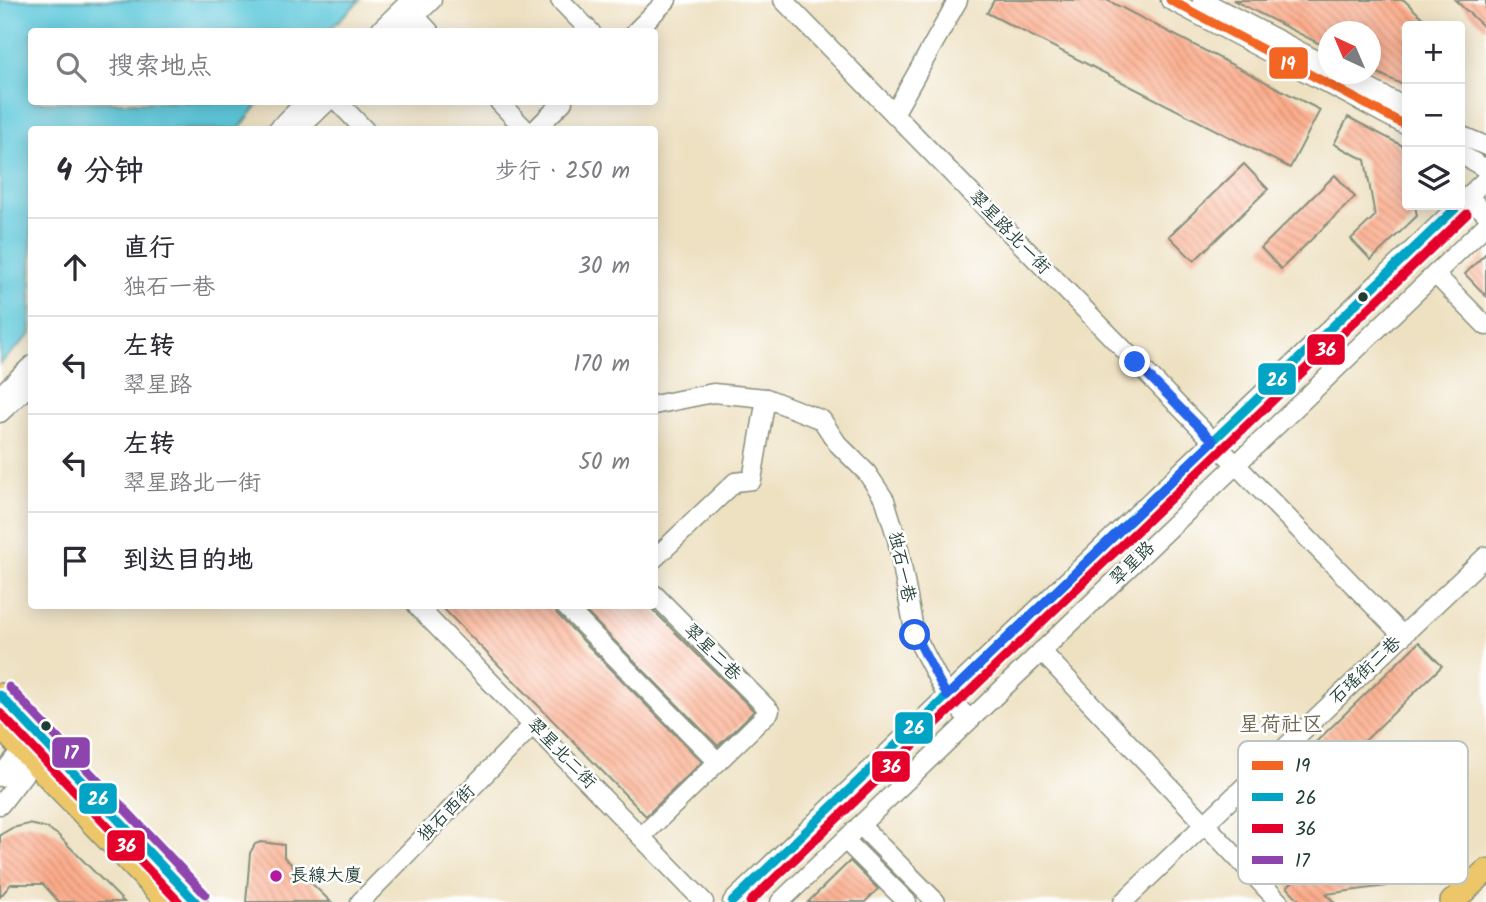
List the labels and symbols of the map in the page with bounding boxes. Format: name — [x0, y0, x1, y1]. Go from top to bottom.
north arrow — [1318, 21, 1381, 84]
line badge: 19 — [1268, 46, 1309, 80]
text: 19 — [1280, 50, 1296, 80]
street label: 翠星路北一街 — [961, 184, 1057, 282]
unlabelled marker — [1356, 290, 1370, 304]
line badge: 36 — [1306, 333, 1346, 366]
text: 36 — [1315, 336, 1336, 366]
route end — [1119, 346, 1150, 377]
line badge: 26 — [1257, 362, 1297, 396]
text: 26 — [1266, 366, 1288, 396]
street label: 独石一巷 — [879, 529, 923, 605]
street label: 翠星路 — [1104, 535, 1162, 593]
street label: 翠星二巷 — [676, 617, 748, 689]
route start — [899, 619, 930, 650]
street label: 石瑶街二巷 — [1323, 630, 1409, 712]
district label: 星荷社区 — [1239, 709, 1323, 742]
line badge: 26 — [894, 711, 934, 745]
street label: 翠星北二街 — [519, 712, 603, 796]
text: 26 — [903, 714, 925, 744]
unlabelled marker — [39, 719, 53, 733]
line badge: 17 — [51, 736, 91, 769]
text: 17 — [64, 739, 79, 769]
legend — [1238, 741, 1468, 884]
line badge: 36 — [871, 750, 911, 783]
text: 19 — [1295, 752, 1310, 782]
text: 36 — [880, 753, 901, 783]
street label: 独石西街 — [411, 778, 483, 850]
line badge: 26 — [78, 782, 118, 815]
text: 26 — [1295, 784, 1317, 814]
text: 26 — [87, 785, 109, 815]
text: 36 — [1295, 815, 1316, 845]
line badge: 36 — [106, 829, 146, 862]
text: 36 — [115, 832, 136, 862]
text: 17 — [1295, 847, 1311, 877]
place label: 長線大廈 — [290, 862, 362, 891]
marker: 長線大廈 — [268, 868, 284, 884]

